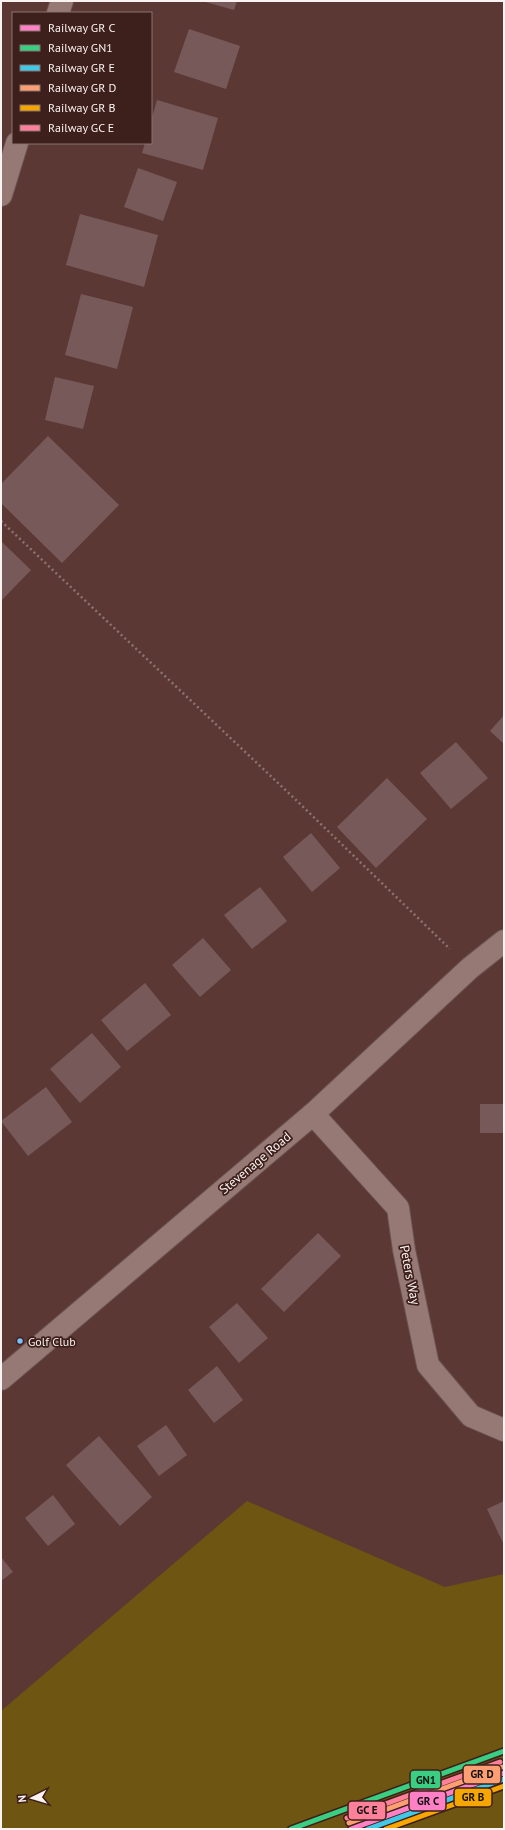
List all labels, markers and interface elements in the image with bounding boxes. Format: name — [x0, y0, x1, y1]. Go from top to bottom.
legend — [12, 12, 152, 144]
text: Railway GR C — [48, 20, 116, 35]
text: Railway GN1 — [48, 40, 113, 55]
text: Railway GR E — [48, 60, 115, 75]
text: Railway GR D — [48, 80, 117, 95]
text: Railway GR B — [48, 100, 116, 115]
text: Railway GC E — [48, 120, 114, 135]
street label: Stevenage Road — [216, 1128, 294, 1198]
street label: Peters Way — [396, 1244, 424, 1306]
place label: Golf Club — [28, 1334, 76, 1349]
marker: Golf Club — [15, 1336, 25, 1346]
line badge: GR D — [463, 1765, 501, 1784]
text: GR D — [470, 1767, 494, 1781]
line badge: GN1 — [410, 1770, 441, 1789]
text: GN1 — [416, 1773, 436, 1787]
north arrow — [12, 1778, 52, 1818]
line badge: GR B — [454, 1788, 492, 1807]
text: GR B — [462, 1790, 485, 1804]
line badge: GR C — [409, 1791, 446, 1811]
text: GR C — [417, 1794, 439, 1808]
text: N — [15, 1795, 29, 1803]
line badge: GC E — [348, 1801, 386, 1820]
text: GC E — [357, 1803, 378, 1817]

